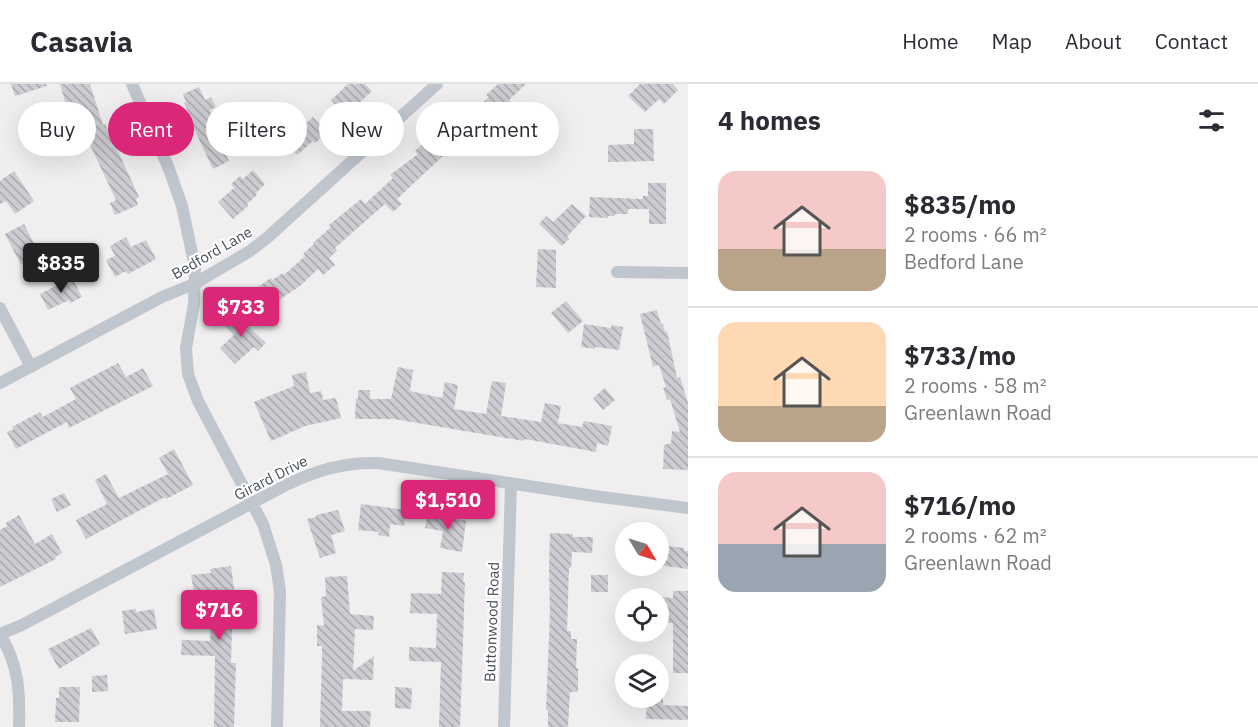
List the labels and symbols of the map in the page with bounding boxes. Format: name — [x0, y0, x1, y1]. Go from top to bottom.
street label: Bedford Lane — [168, 222, 255, 283]
pin: $835 — [25, 243, 97, 294]
pin: $733 — [205, 287, 277, 338]
street label: Girard Drive — [231, 451, 311, 504]
pin: $1,510 — [399, 480, 497, 531]
north arrow — [615, 522, 669, 576]
street label: Buttonwood Road — [480, 561, 503, 683]
pin: $716 — [183, 590, 255, 641]

